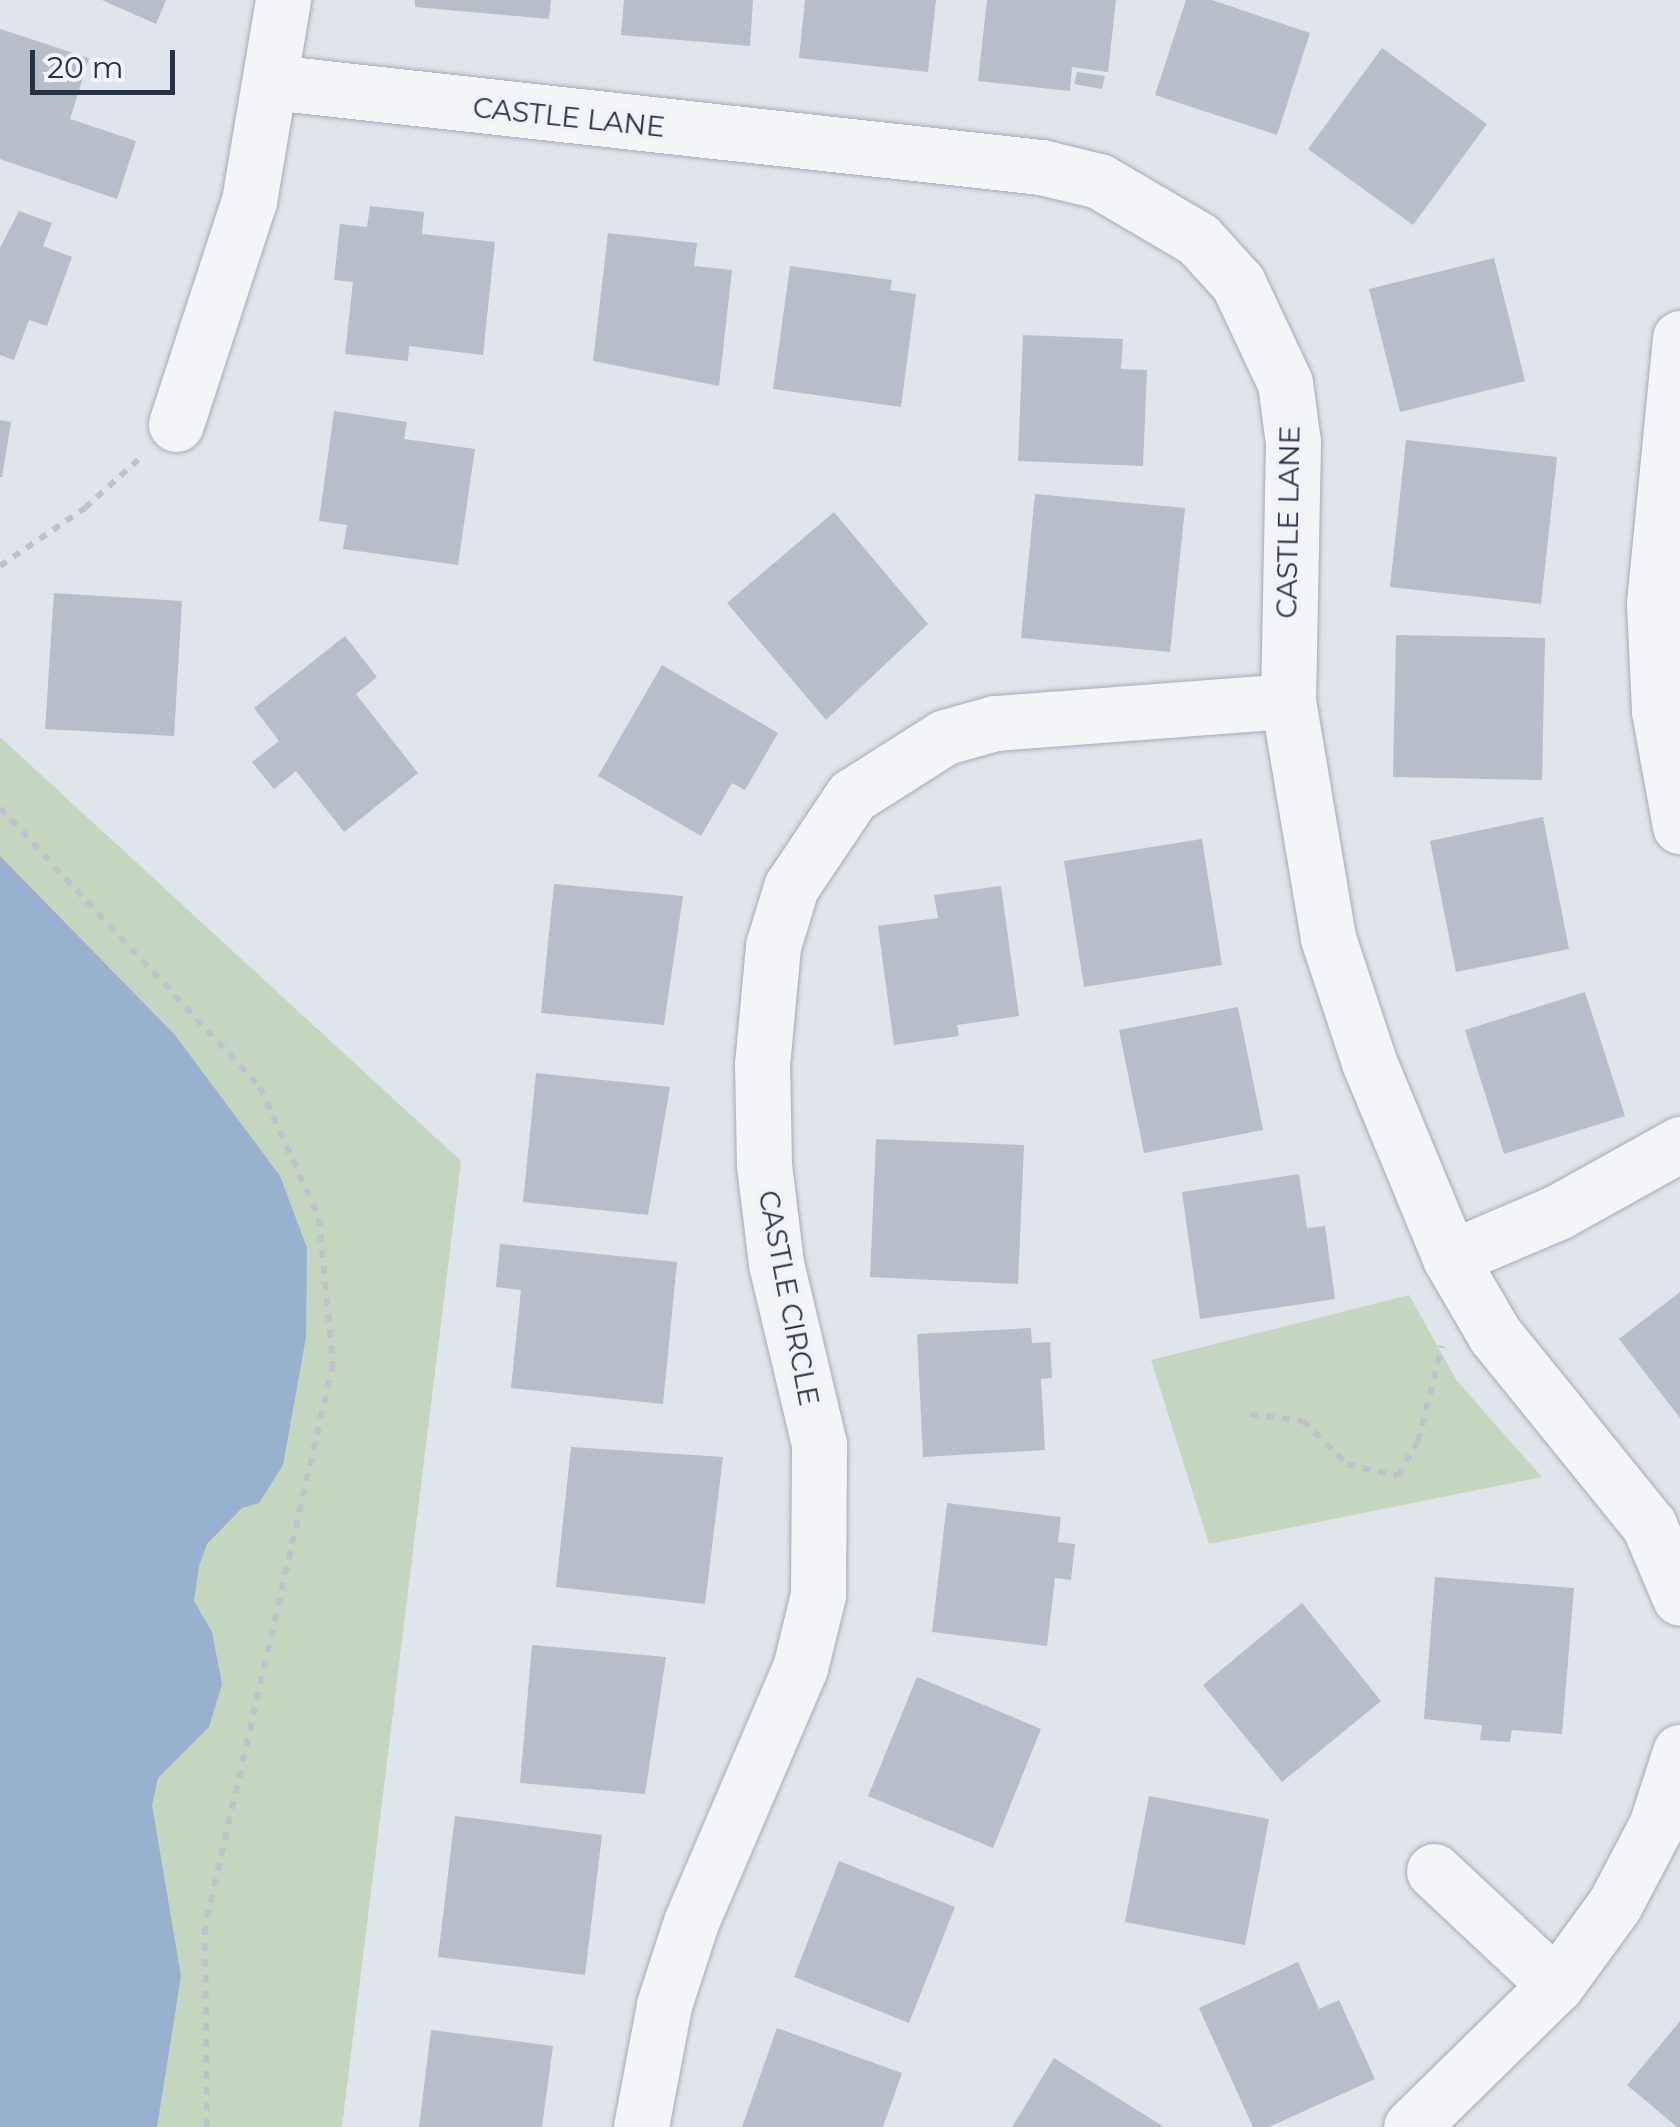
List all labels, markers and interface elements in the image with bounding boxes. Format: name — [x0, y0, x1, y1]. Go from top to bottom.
scale bar — [35, 30, 180, 92]
text: 20 m — [47, 49, 124, 86]
street label: CASTLE LANE — [471, 90, 667, 144]
street label: CASTLE LANE — [1270, 425, 1306, 619]
street label: CASTLE CIRCLE — [752, 1187, 826, 1409]

